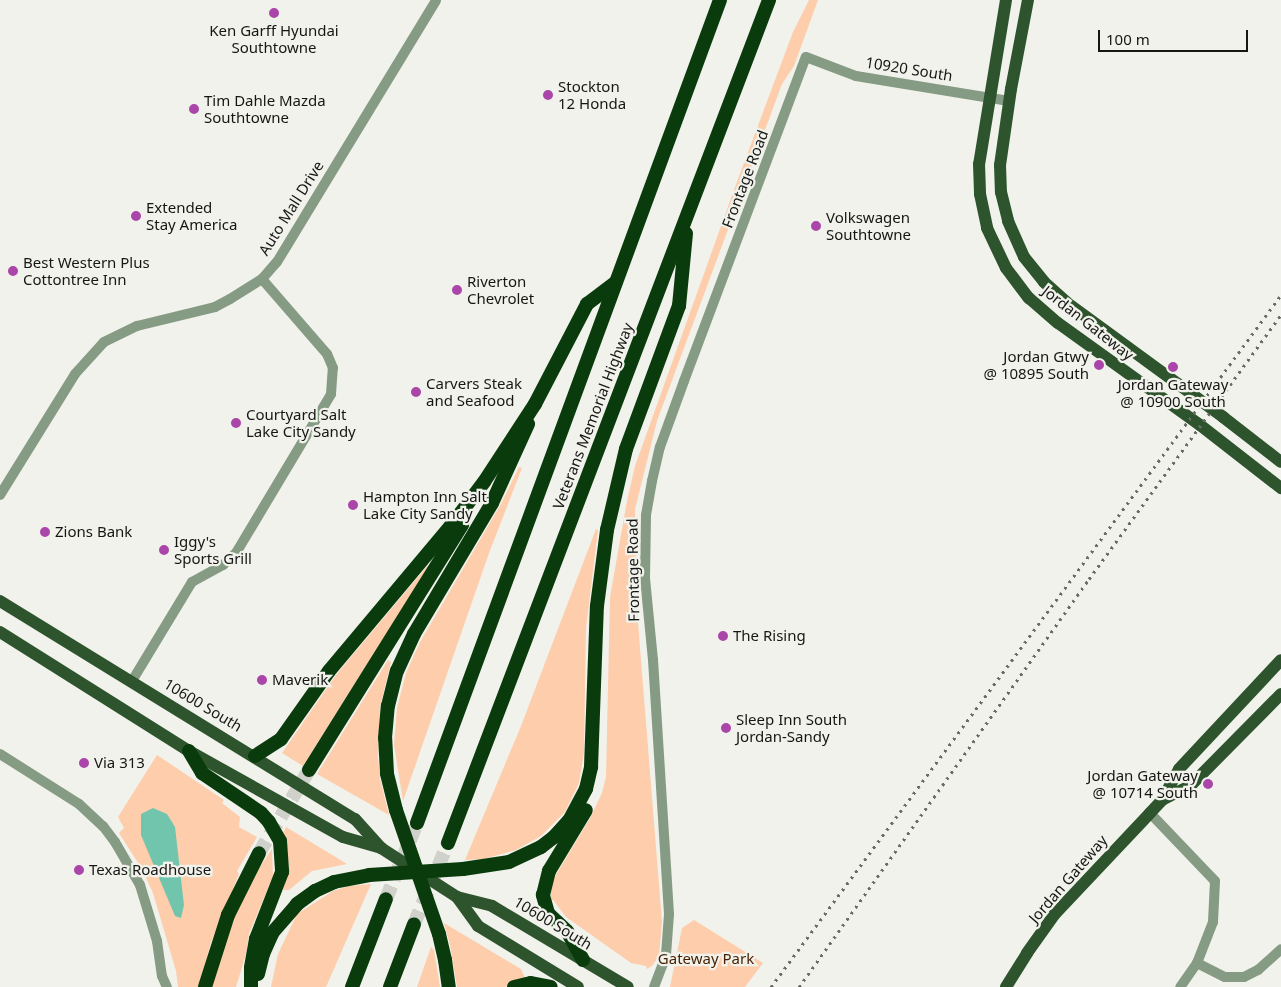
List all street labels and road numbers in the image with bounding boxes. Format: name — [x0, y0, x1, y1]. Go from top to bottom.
street label: 10920 South — [864, 53, 954, 85]
street label: Frontage Road — [718, 127, 772, 231]
street label: Auto Mall Drive — [255, 157, 327, 259]
street label: Jordan Gateway — [1039, 282, 1137, 364]
street label: Veterans Memorial Highway — [549, 320, 637, 512]
street label: Frontage Road — [623, 518, 643, 622]
street label: 10600 South — [161, 675, 245, 735]
street label: Jordan Gateway — [1025, 831, 1111, 927]
street label: 10600 South — [511, 893, 595, 953]

